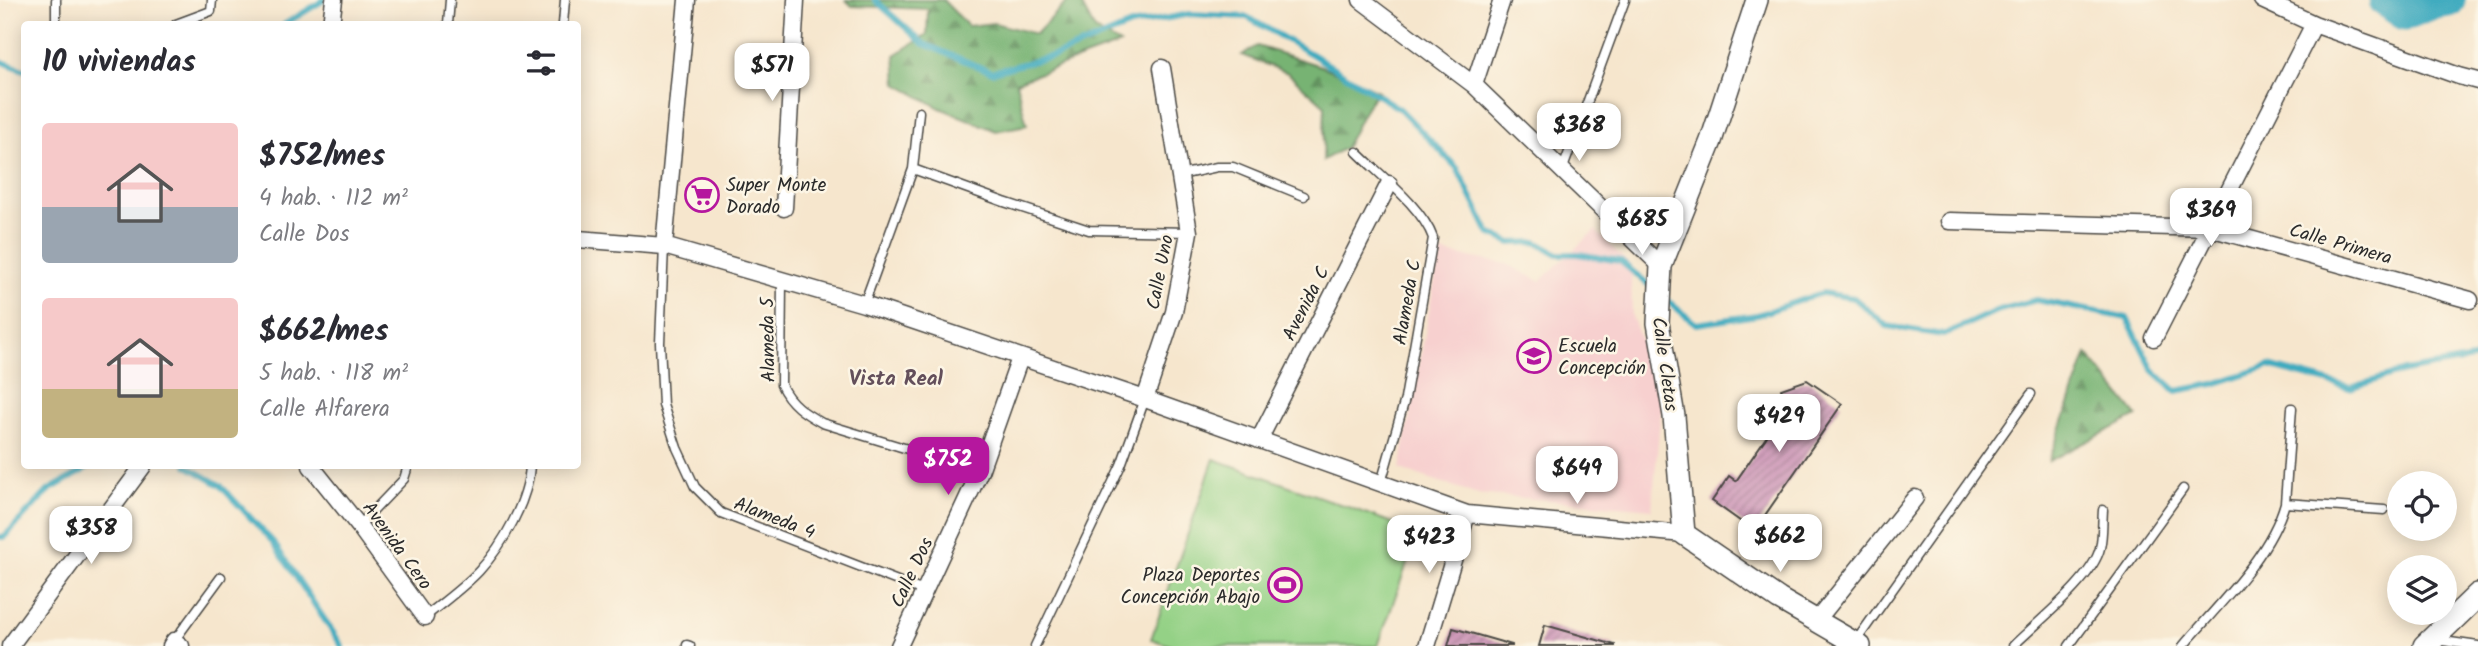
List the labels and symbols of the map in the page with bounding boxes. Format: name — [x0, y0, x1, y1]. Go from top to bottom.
pin: $571 — [731, 43, 813, 103]
pin: $368 — [1538, 104, 1620, 163]
place label: Super Monte Dorado — [726, 171, 827, 223]
supermarket icon: Super Monte Dorado — [683, 176, 721, 214]
pin: $369 — [2170, 188, 2252, 248]
pin: $685 — [1601, 198, 1683, 257]
street label: Calle Primera — [2285, 216, 2395, 274]
street label: Calle Uno — [1139, 232, 1183, 312]
street label: Alameda C — [1386, 257, 1430, 347]
street label: Avenida C — [1275, 261, 1338, 346]
street label: Alameda 5 — [753, 295, 785, 383]
street label: Calle Cletas — [1643, 315, 1685, 413]
place label: Escuela Concepción — [1558, 332, 1646, 384]
school or university icon: Escuela Concepción — [1515, 337, 1553, 375]
district label: Vista Real — [849, 363, 943, 396]
pin: $429 — [1738, 394, 1820, 454]
pin: $752 — [907, 438, 989, 497]
pin: $649 — [1536, 447, 1618, 506]
street label: Alameda 4 — [729, 490, 819, 548]
street label: Avenida Cero — [354, 495, 439, 597]
pin: $358 — [50, 506, 132, 566]
pin: $662 — [1739, 514, 1821, 574]
pin: $423 — [1388, 516, 1470, 575]
street label: Calle Dos — [883, 533, 942, 613]
place label: Plaza Deportes Concepción Abajo — [1121, 561, 1260, 613]
sports icon: Plaza Deportes Concepción Abajo — [1266, 566, 1304, 604]

